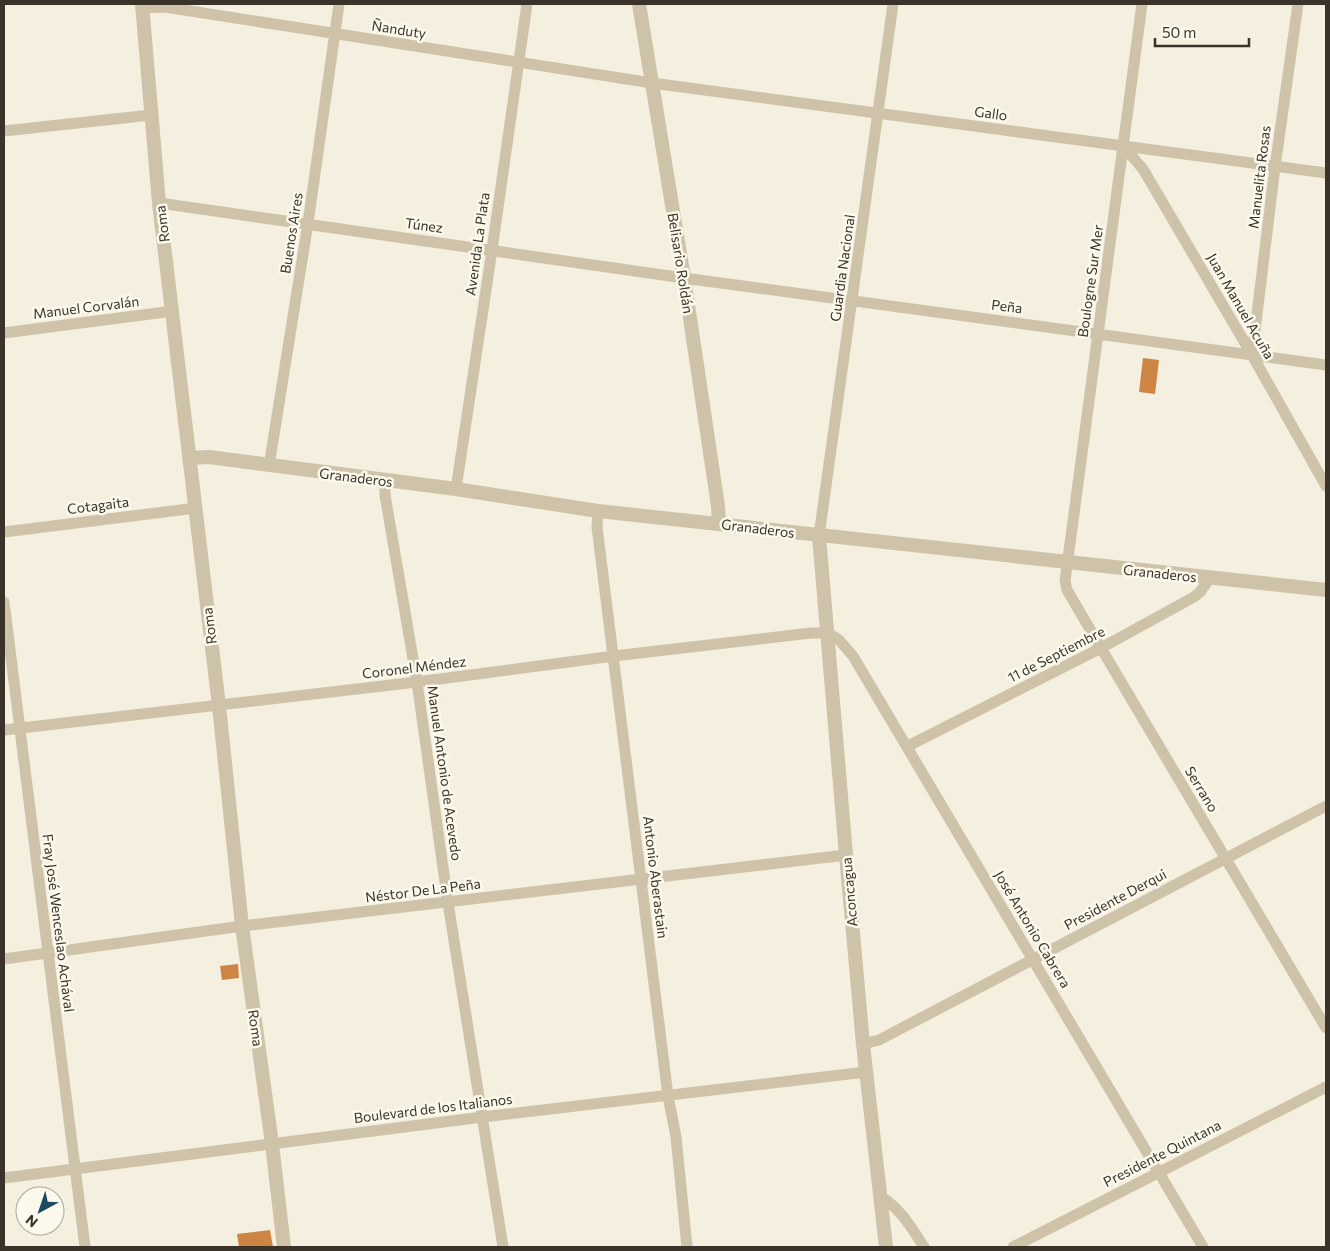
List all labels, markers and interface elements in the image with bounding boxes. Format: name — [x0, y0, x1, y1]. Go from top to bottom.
scale bar — [1155, 15, 1249, 47]
street label: Ñanduty — [371, 16, 427, 42]
text: 50 m — [1162, 23, 1196, 41]
street label: Gallo — [973, 102, 1009, 124]
street label: Manuelita Rosas — [1244, 124, 1274, 230]
street label: Buenos Aires — [276, 191, 306, 275]
street label: Avenida La Plata — [461, 191, 493, 297]
street label: Roma — [151, 205, 173, 243]
street label: Belisario Roldán — [665, 211, 697, 315]
street label: Guardia Nacional — [826, 213, 858, 323]
street label: Túnez — [404, 214, 444, 236]
street label: Boulogne Sur Mer — [1074, 223, 1106, 338]
street label: Juan Manuel Acuña — [1204, 250, 1278, 362]
street label: Manuel Corvalán — [32, 292, 140, 322]
street label: Peña — [990, 296, 1024, 316]
street label: Granaderos — [318, 464, 394, 490]
street label: Cotagaita — [66, 493, 130, 517]
street label: Granaderos — [720, 515, 796, 541]
street label: Granaderos — [1122, 561, 1198, 585]
street label: Roma — [198, 607, 220, 645]
street label: 11 de Septiembre — [1005, 622, 1107, 686]
street label: Coronel Méndez — [361, 652, 467, 682]
street label: Manuel Antonio de Acevedo — [424, 684, 466, 862]
street label: Serrano — [1182, 763, 1222, 815]
street label: Antonio Aberastain — [640, 815, 672, 939]
street label: Fray José Wenceslao Achával — [40, 833, 78, 1013]
street label: Aconcagua — [837, 857, 861, 927]
street label: Presidente Derqui — [1061, 865, 1169, 933]
street label: José Antonio Cabrera — [991, 867, 1075, 991]
street label: Néstor De La Peña — [364, 874, 482, 906]
street label: Roma — [245, 1009, 267, 1047]
street label: Boulevard de los Italianos — [353, 1090, 513, 1126]
street label: Presidente Quintana — [1100, 1116, 1224, 1190]
north arrow — [15, 1186, 65, 1236]
text: N — [22, 1211, 41, 1231]

